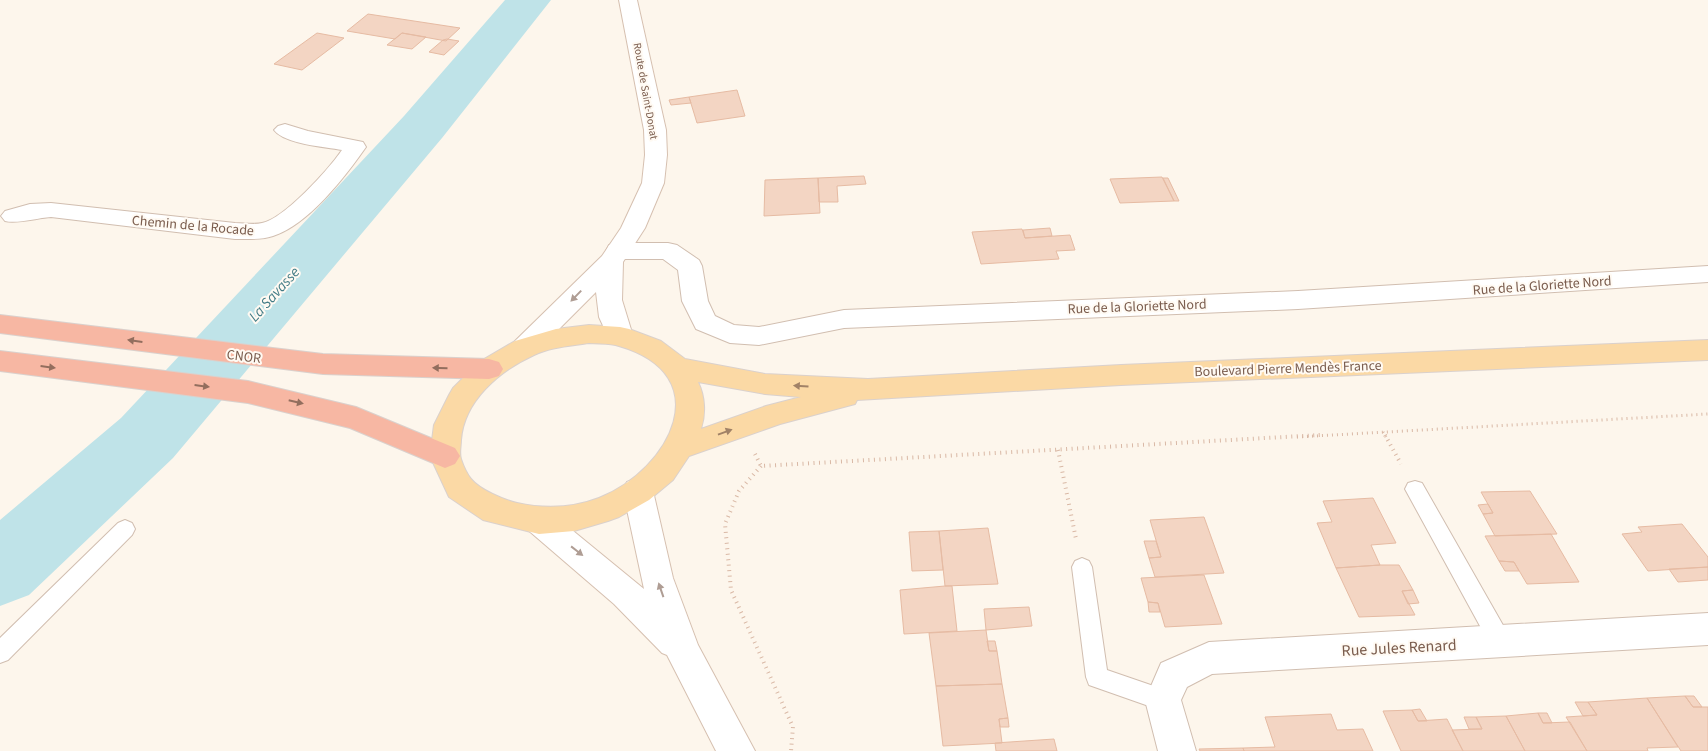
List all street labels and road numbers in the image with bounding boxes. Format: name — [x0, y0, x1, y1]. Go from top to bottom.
street label: Route de Saint-Donat — [630, 42, 661, 141]
street label: Chemin de la Rocade — [131, 211, 255, 241]
street label: Rue de la Gloriette Nord — [1472, 271, 1612, 301]
street label: Rue de la Gloriette Nord — [1067, 295, 1207, 319]
street label: CNOR — [226, 345, 262, 369]
street label: Boulevard Pierre Mendès France — [1194, 356, 1382, 382]
street label: Rue Jules Renard — [1341, 634, 1457, 662]

